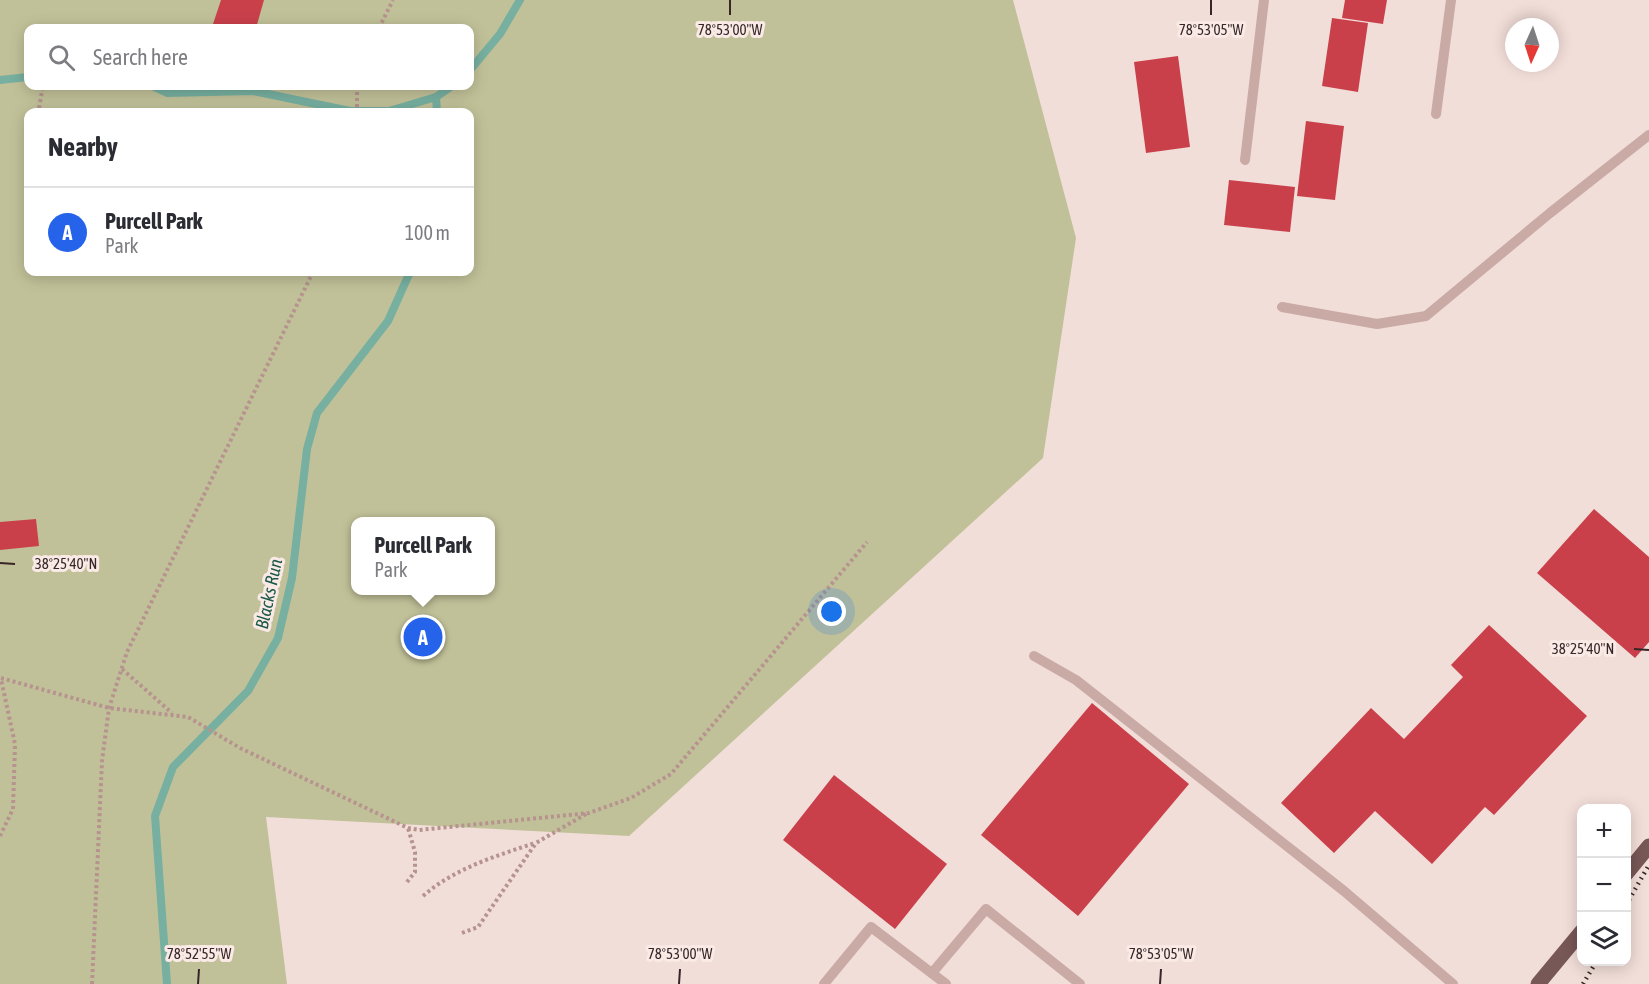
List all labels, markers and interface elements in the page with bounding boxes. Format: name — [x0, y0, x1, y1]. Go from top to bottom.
north arrow — [1505, 18, 1559, 72]
text: 78°53'00"W — [698, 21, 762, 38]
text: 78°53'05"W — [1179, 21, 1243, 38]
search box — [24, 24, 474, 90]
icon: search — [45, 41, 78, 74]
text: Search here — [93, 44, 188, 70]
text: Nearby — [48, 132, 118, 162]
text: Purcell Park — [105, 208, 202, 234]
text: A — [63, 221, 72, 244]
text: 100 m — [405, 221, 450, 244]
text: Park — [105, 234, 138, 257]
popup — [351, 517, 495, 595]
text: Purcell Park — [374, 532, 472, 558]
text: 38°25'40"N — [35, 555, 97, 572]
water label: Blacks Run — [251, 557, 286, 631]
text: Park — [374, 558, 408, 581]
your location — [817, 597, 846, 626]
pin: A — [404, 614, 442, 660]
text: 38°25'40"N — [1552, 640, 1614, 657]
map controls — [1577, 804, 1631, 966]
button: + — [1577, 804, 1631, 858]
button: − — [1577, 858, 1631, 912]
button: layers — [1577, 912, 1631, 966]
text: 78°52'55"W — [167, 945, 231, 962]
text: 78°53'00"W — [648, 945, 712, 962]
text: 78°53'05"W — [1129, 945, 1193, 962]

